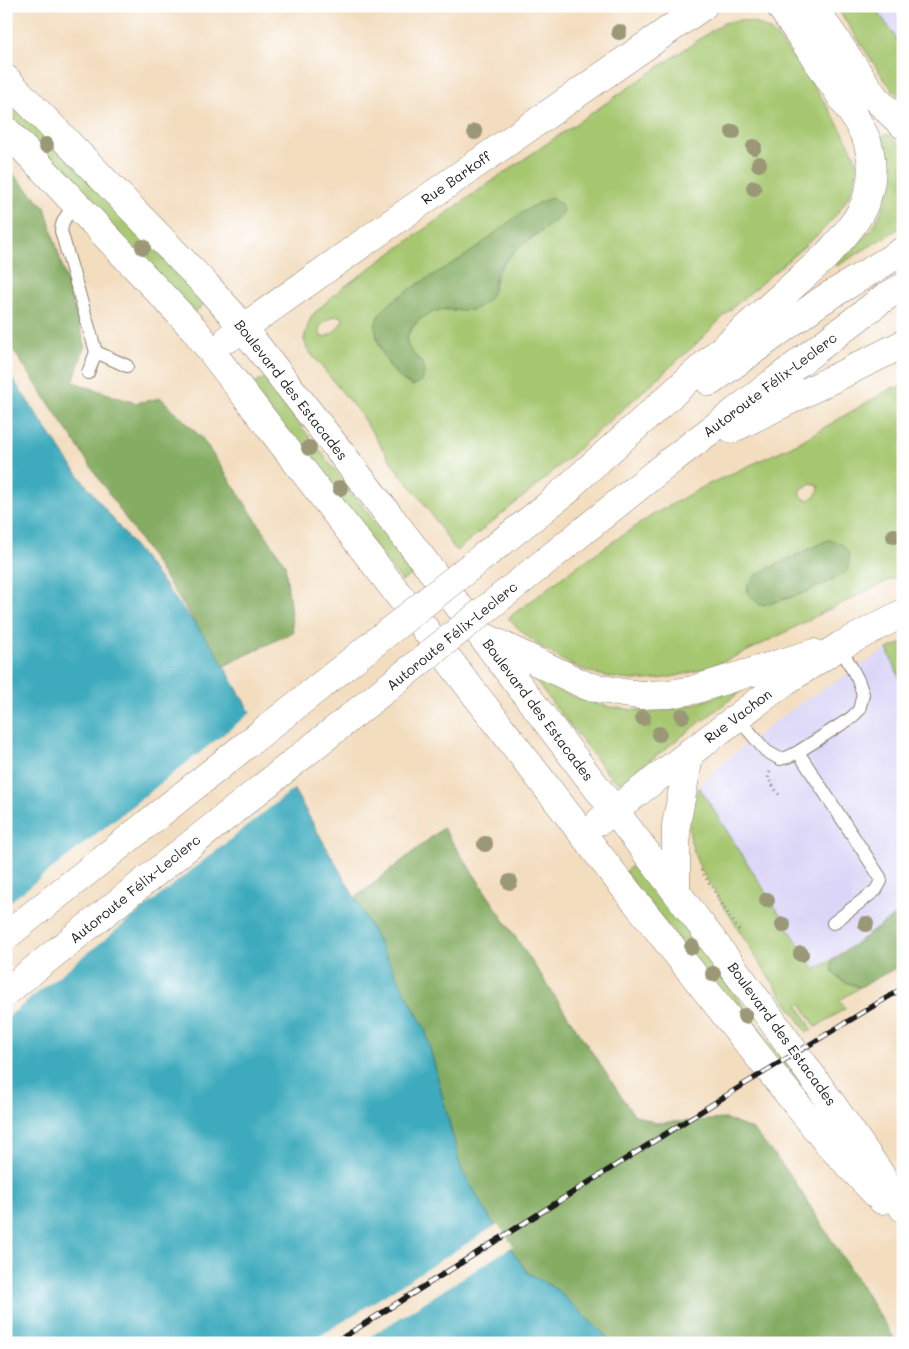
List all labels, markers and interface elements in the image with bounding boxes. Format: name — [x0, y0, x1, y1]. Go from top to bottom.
street label: Rue Barkoff — [417, 146, 495, 209]
street label: Boulevard des Estacades — [231, 316, 352, 464]
street label: Autoroute Félix-Leclerc — [699, 328, 841, 441]
street label: Autoroute Félix-Leclerc — [382, 577, 521, 694]
street label: Boulevard des Estacades — [479, 635, 598, 785]
street label: Rue Vachon — [700, 684, 775, 747]
street label: Autoroute Félix-Leclerc — [65, 830, 204, 947]
street label: Boulevard des Estacades — [724, 958, 841, 1109]

